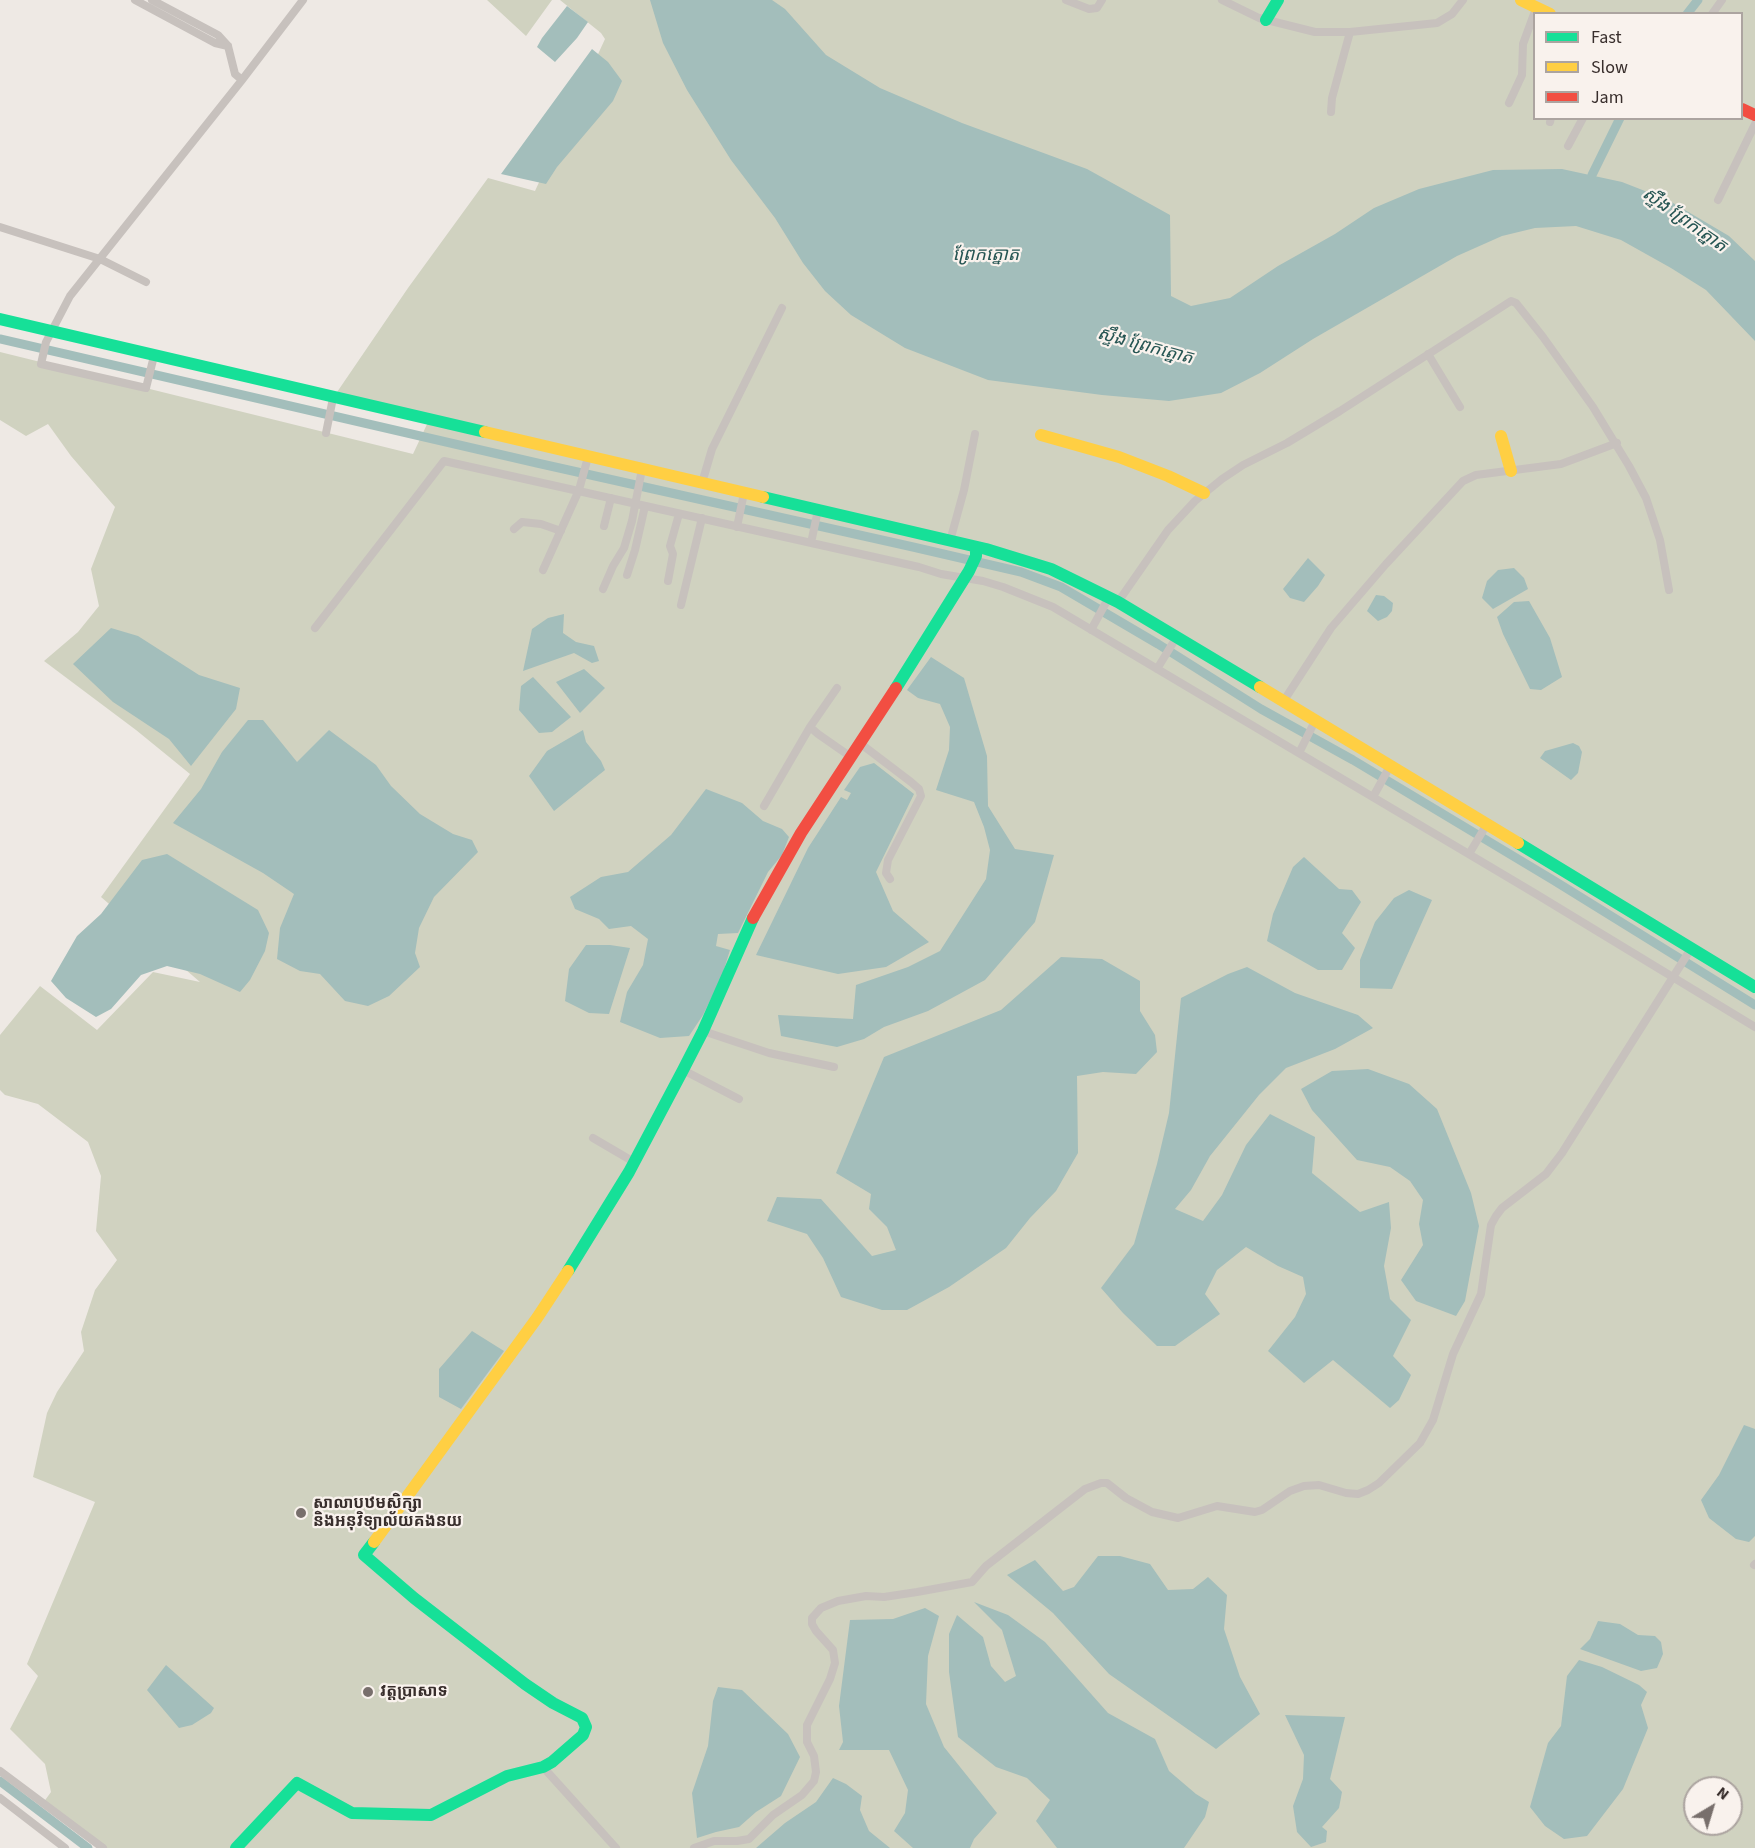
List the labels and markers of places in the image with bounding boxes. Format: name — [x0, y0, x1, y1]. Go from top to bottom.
place label: សាលាបឋមសិក្សា និងអនុវិទ្យាល័យគងនយ — [313, 1494, 462, 1532]
marker: សាលាបឋមសិក្សា និងអនុវិទ្យាល័យគងនយ — [294, 1506, 308, 1520]
place label: វត្តប្រាសាទ — [380, 1682, 448, 1702]
marker: វត្តប្រាសាទ — [361, 1685, 375, 1699]

